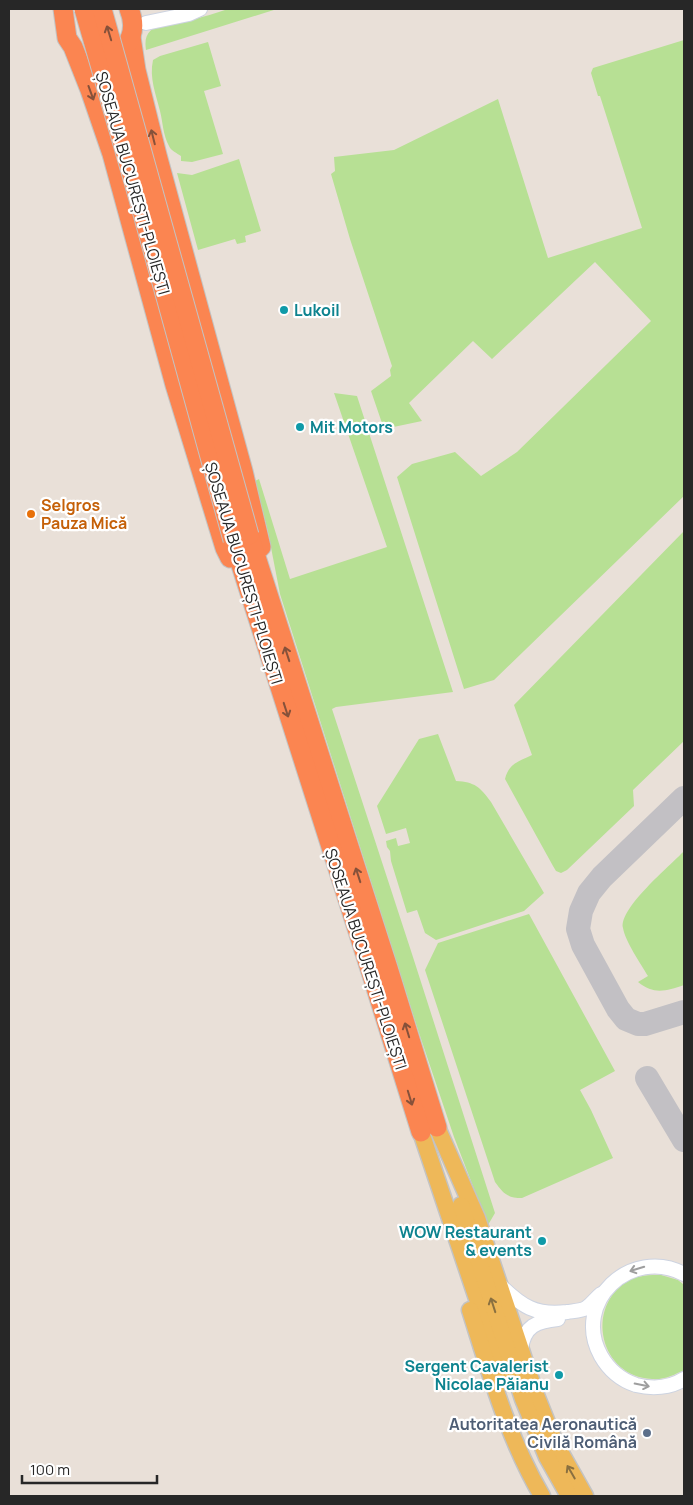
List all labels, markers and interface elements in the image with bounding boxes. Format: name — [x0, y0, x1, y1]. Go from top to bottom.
one-way arrow — [104, 25, 114, 41]
street label: ȘOSEAUA BUCUREȘTI-PLOIEȘTI — [91, 69, 175, 297]
one-way arrow — [87, 84, 96, 100]
one-way arrow — [147, 129, 157, 145]
place label: Lukoil — [294, 299, 340, 321]
marker: Lukoil — [278, 304, 290, 316]
place label: Mit Motors — [310, 416, 393, 438]
marker: Mit Motors — [294, 421, 306, 433]
street label: ȘOSEAUA BUCUREȘTI-PLOIEȘTI — [200, 459, 288, 687]
place label: Selgros Pauza Mică — [41, 494, 127, 534]
marker: Selgros Pauza Mică — [25, 508, 37, 520]
one-way arrow — [282, 646, 292, 662]
one-way arrow — [282, 701, 292, 717]
street label: ȘOSEAUA BUCUREȘTI-PLOIEȘTI — [320, 846, 412, 1072]
one-way arrow — [353, 867, 363, 883]
one-way arrow — [402, 1022, 412, 1038]
one-way arrow — [406, 1089, 416, 1105]
place label: WOW Restaurant & events — [399, 1221, 532, 1261]
marker: WOW Restaurant & events — [536, 1235, 548, 1247]
one-way arrow — [630, 1265, 646, 1275]
one-way arrow — [487, 1298, 497, 1314]
place label: Sergent Cavalerist Nicolae Păianu — [405, 1355, 549, 1395]
marker: Sergent Cavalerist Nicolae Păianu — [553, 1369, 565, 1381]
one-way arrow — [634, 1381, 650, 1391]
place label: Autoritatea Aeronautică Civilă Română — [449, 1413, 637, 1453]
marker: Autoritatea Aeronautică Civilă Română — [641, 1427, 653, 1439]
scale bar — [22, 1452, 158, 1484]
text: 100 m — [30, 1459, 70, 1480]
one-way arrow — [566, 1466, 576, 1480]

